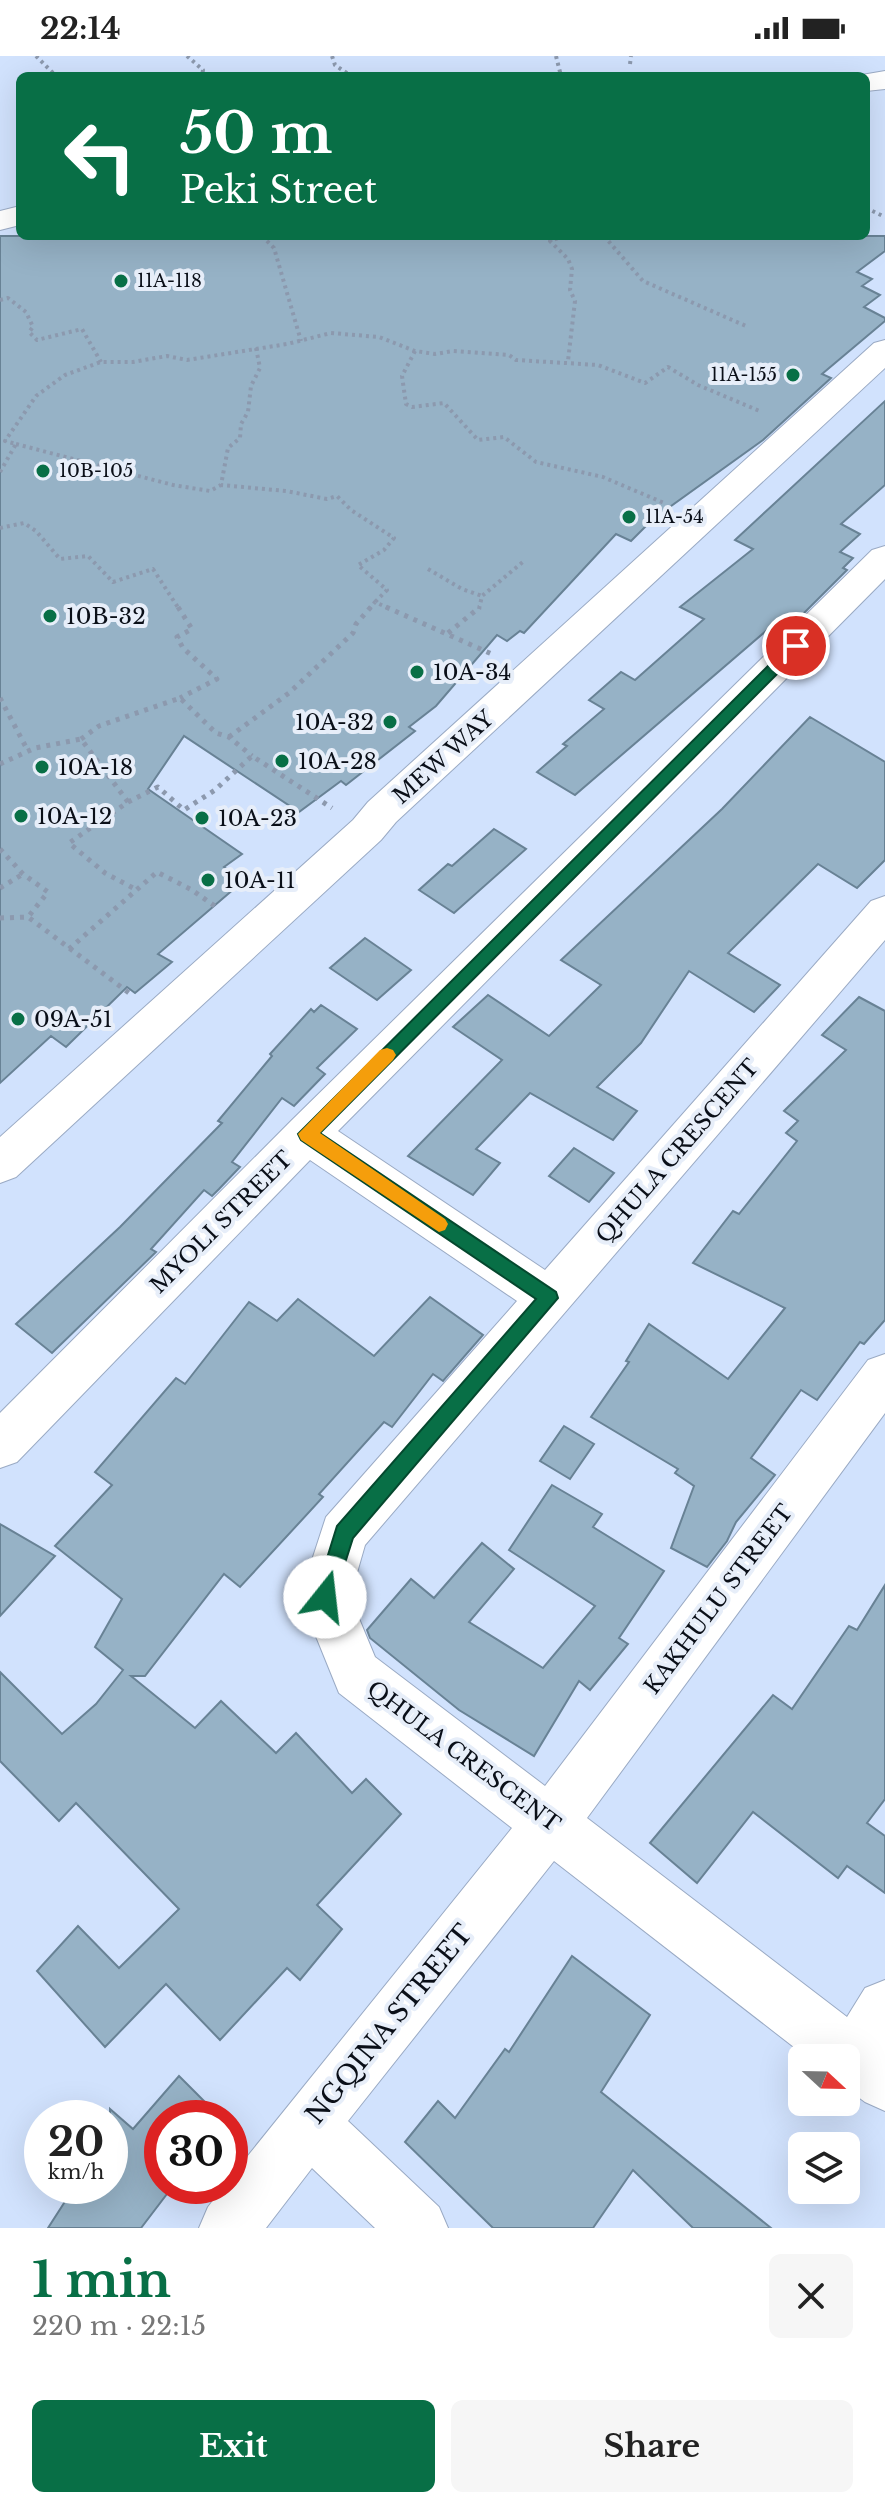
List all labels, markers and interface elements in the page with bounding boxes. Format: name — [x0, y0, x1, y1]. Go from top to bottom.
text: 22:14 — [40, 10, 121, 47]
text: 50 m — [180, 99, 332, 168]
icon: left — [48, 104, 152, 208]
text: Peki Street — [180, 168, 377, 213]
place label: 11A-118 — [137, 270, 202, 292]
marker: 11A-118 — [112, 272, 130, 290]
place label: 11A-155 — [711, 364, 777, 386]
marker: 11A-155 — [784, 366, 802, 384]
place label: 10B-105 — [59, 460, 133, 482]
marker: 10B-105 — [34, 462, 52, 480]
place label: 11A-54 — [645, 506, 704, 528]
marker: 11A-54 — [620, 508, 638, 526]
place label: 10B-32 — [66, 603, 146, 630]
marker: 10B-32 — [41, 607, 59, 625]
pin — [762, 612, 830, 680]
icon: arrive — [774, 624, 818, 668]
place label: 10A-34 — [433, 659, 511, 686]
marker: 10A-34 — [408, 663, 426, 681]
street label: MEW WAY — [387, 705, 500, 810]
place label: 10A-32 — [295, 709, 374, 736]
marker: 10A-32 — [381, 713, 399, 731]
place label: 10A-28 — [298, 748, 377, 775]
marker: 10A-28 — [273, 752, 291, 770]
place label: 10A-18 — [58, 754, 133, 781]
marker: 10A-18 — [33, 758, 51, 776]
place label: 10A-12 — [37, 803, 112, 830]
place label: 10A-23 — [218, 805, 297, 832]
marker: 10A-12 — [12, 807, 30, 825]
marker: 10A-23 — [193, 809, 211, 827]
place label: 10A-11 — [224, 867, 296, 894]
marker: 10A-11 — [199, 871, 217, 889]
place label: 09A-51 — [34, 1006, 113, 1033]
marker: 09A-51 — [9, 1010, 27, 1028]
street label: QHULA CRESCENT — [590, 1054, 765, 1249]
street label: MYOLI STREET — [145, 1145, 298, 1299]
street label: KAKHULU STREET — [638, 1499, 799, 1699]
position arrow — [283, 1555, 367, 1639]
street label: QHULA CRESCENT — [362, 1675, 566, 1838]
street label: NGQINA STREET — [299, 1918, 479, 2130]
north arrow — [788, 2044, 860, 2116]
map controls — [788, 2044, 860, 2204]
speed limit sign: 30 — [144, 2100, 248, 2204]
text: 20 — [48, 2117, 104, 2167]
button: layers — [788, 2132, 860, 2204]
text: km/h — [48, 2160, 104, 2184]
text: 1 min — [32, 2250, 171, 2310]
button: close — [769, 2254, 853, 2338]
text: 220 m · 22:15 — [32, 2310, 206, 2342]
button: Exit — [32, 2400, 435, 2492]
button: Share — [451, 2400, 853, 2492]

